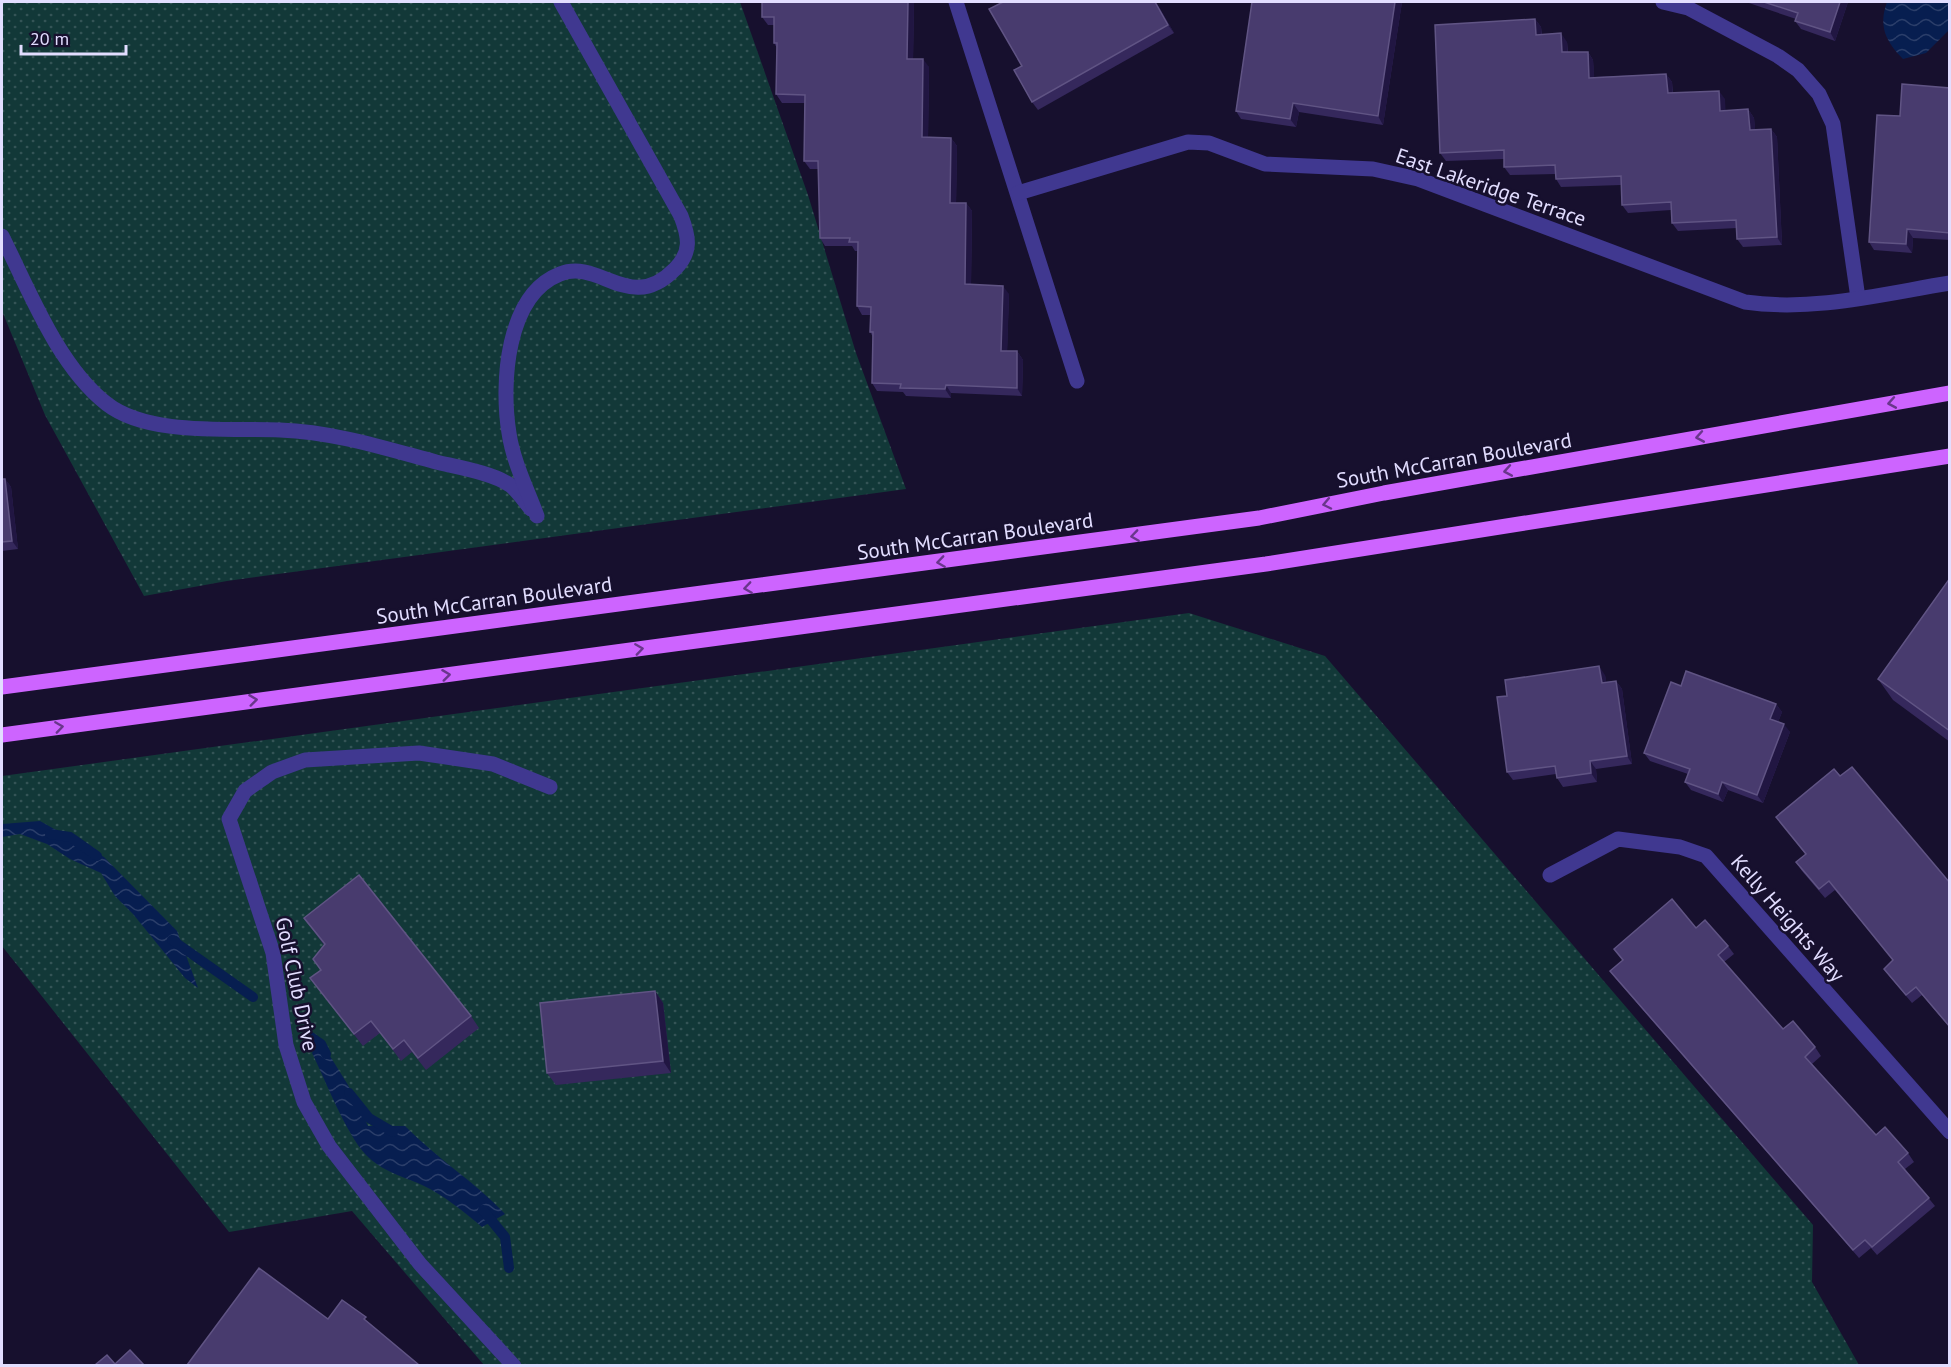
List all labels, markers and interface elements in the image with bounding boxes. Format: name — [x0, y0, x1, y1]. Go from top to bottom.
scale bar — [21, 18, 126, 56]
text: 20 m — [30, 27, 69, 50]
street label: East Lakeridge Terrace — [1392, 142, 1590, 232]
one-way arrow — [1887, 397, 1897, 409]
street label: South McCarran Boulevard — [1334, 426, 1574, 494]
one-way arrow — [1695, 430, 1705, 443]
one-way arrow — [1503, 464, 1513, 477]
one-way arrow — [1322, 497, 1332, 510]
street label: South McCarran Boulevard — [855, 506, 1095, 566]
one-way arrow — [1130, 529, 1139, 541]
one-way arrow — [937, 556, 946, 568]
street label: South McCarran Boulevard — [374, 570, 614, 630]
one-way arrow — [744, 581, 753, 594]
one-way arrow — [635, 643, 644, 655]
one-way arrow — [441, 669, 450, 681]
one-way arrow — [248, 694, 257, 706]
one-way arrow — [55, 721, 64, 733]
street label: Kelly Heights Way — [1725, 849, 1851, 988]
street label: Golf Club Drive — [270, 915, 324, 1053]

